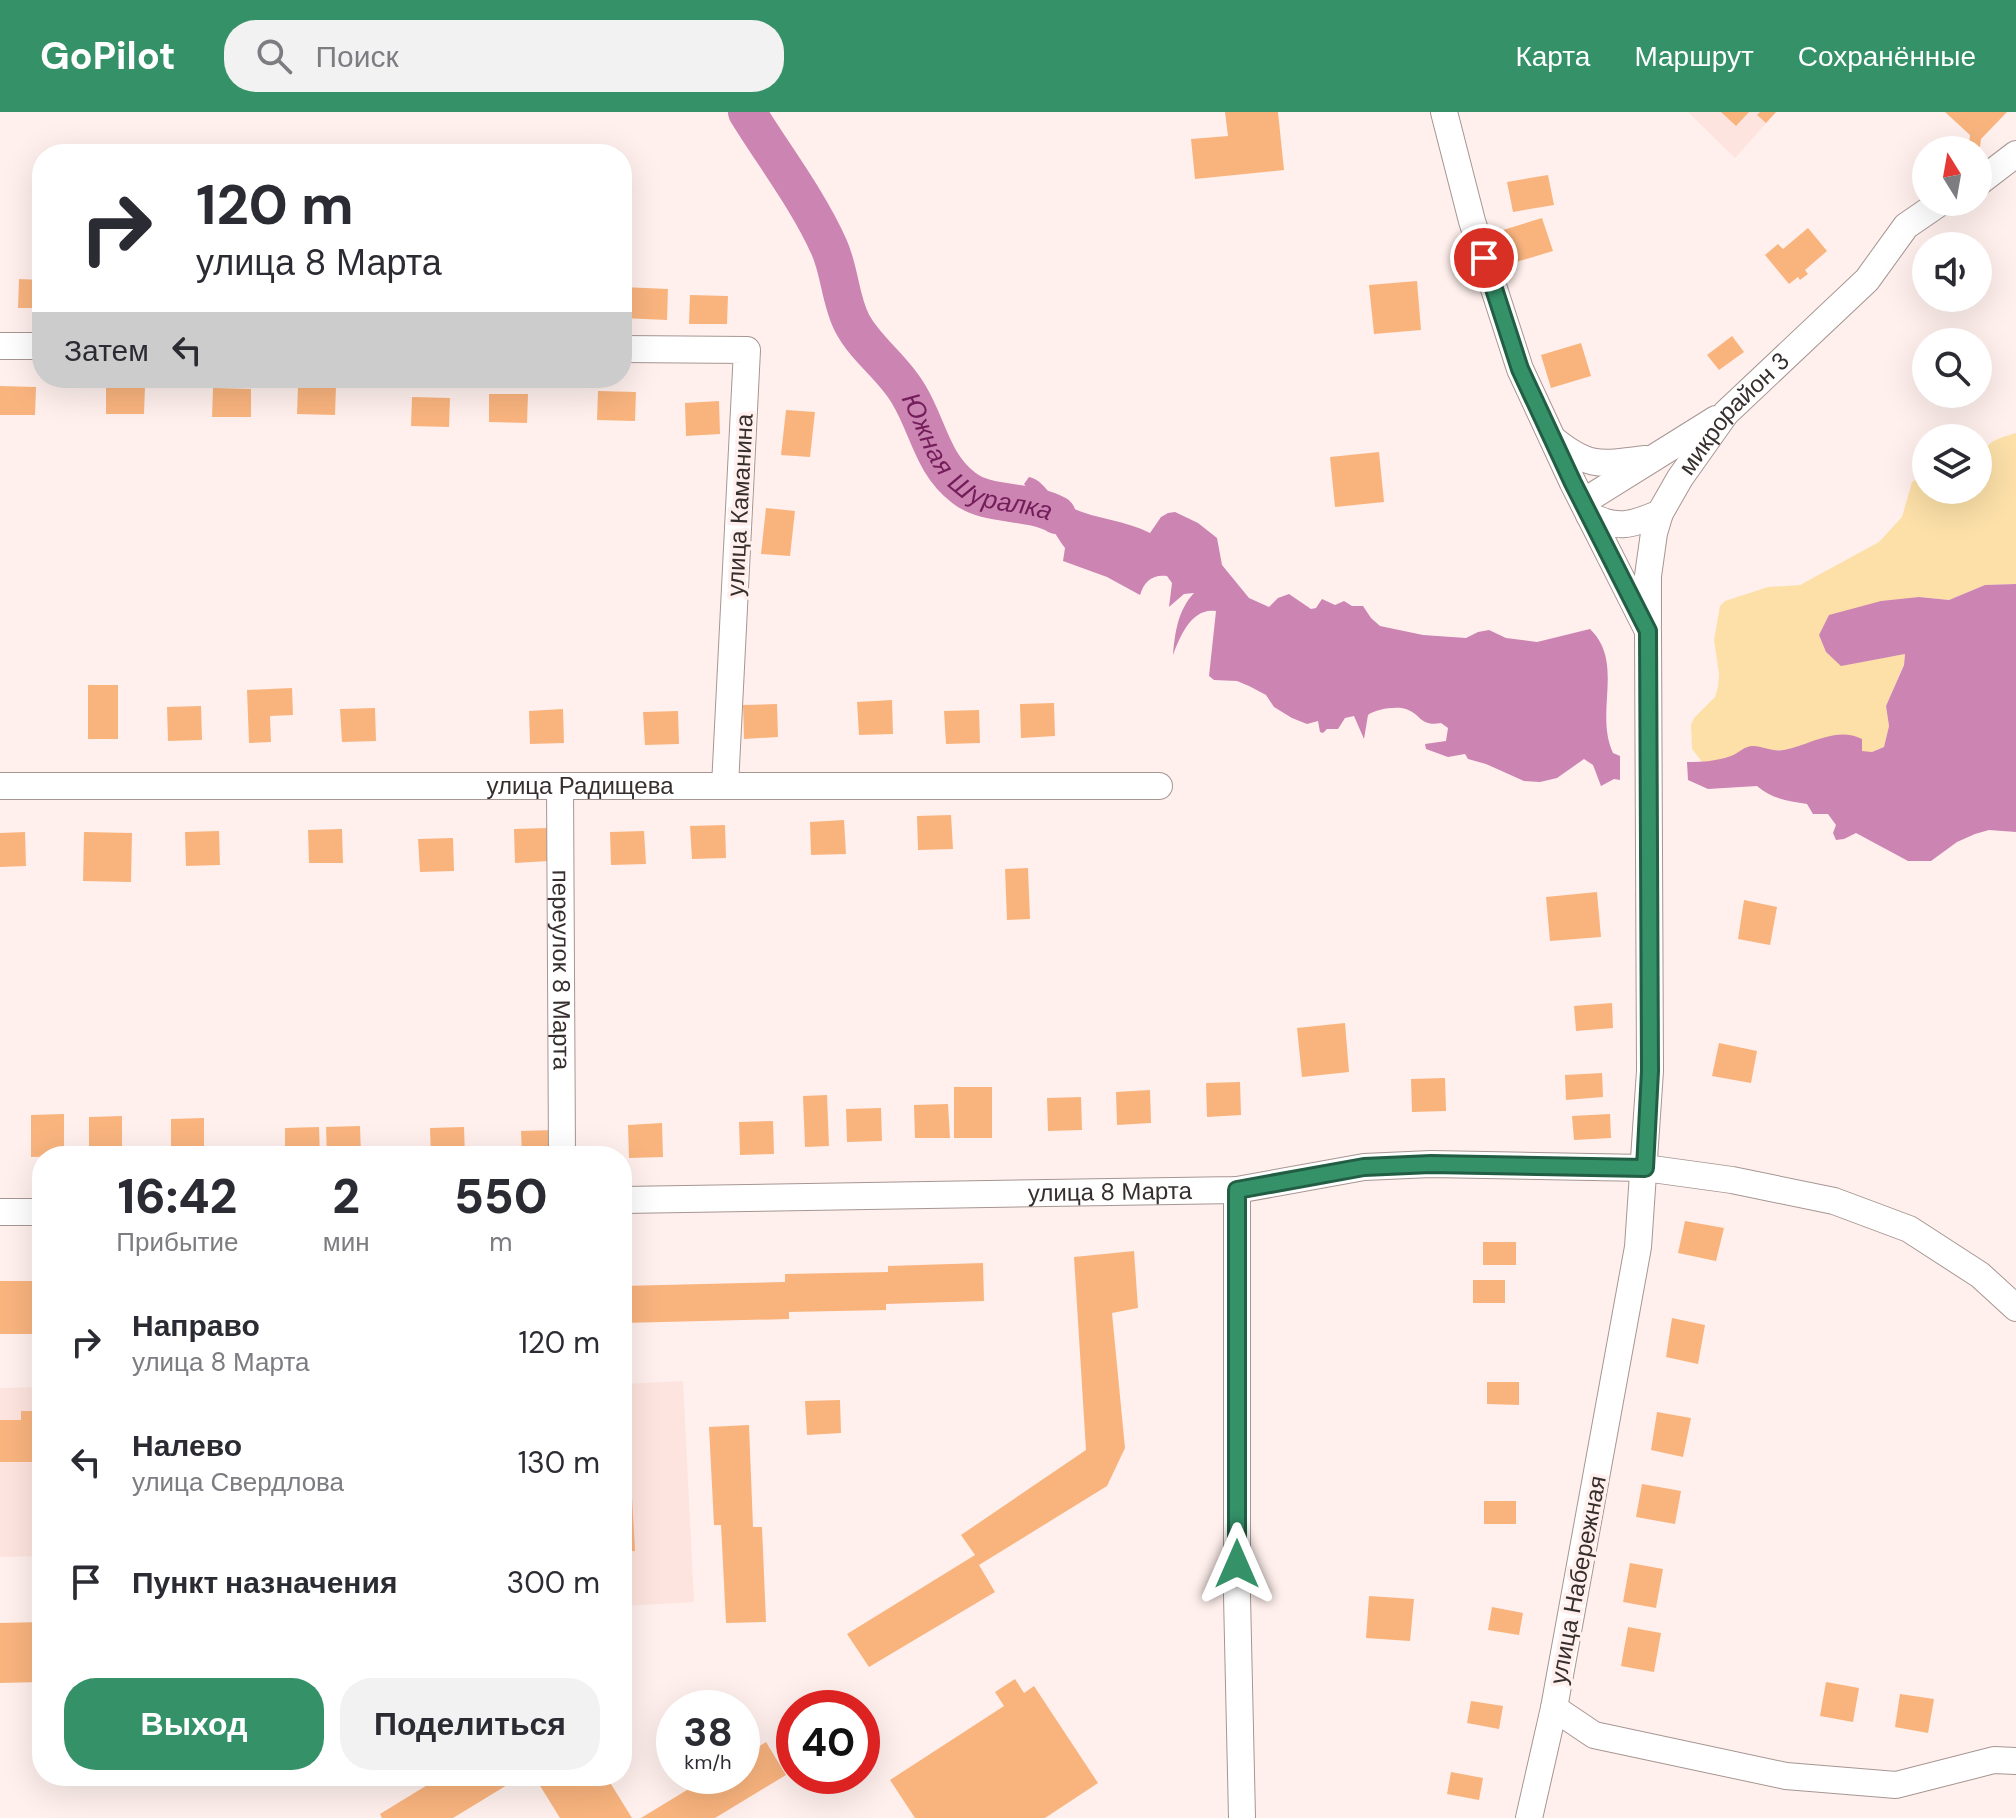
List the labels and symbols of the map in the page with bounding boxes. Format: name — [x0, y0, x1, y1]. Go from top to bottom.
north arrow — [1912, 136, 1992, 216]
pin — [1450, 224, 1518, 292]
street label: микрорайон 3 — [1671, 345, 1796, 481]
water label: Южная Шуралка — [894, 387, 1057, 528]
street label: улица Каманина — [719, 412, 760, 597]
street label: улица Радищева — [486, 770, 674, 801]
street label: переулок 8 Марта — [545, 870, 578, 1071]
street label: улица 8 Марта — [1028, 1175, 1193, 1208]
street label: улица Набережная — [1542, 1473, 1613, 1687]
position arrow — [1195, 1522, 1279, 1606]
speed limit sign: 40 — [776, 1690, 880, 1794]

